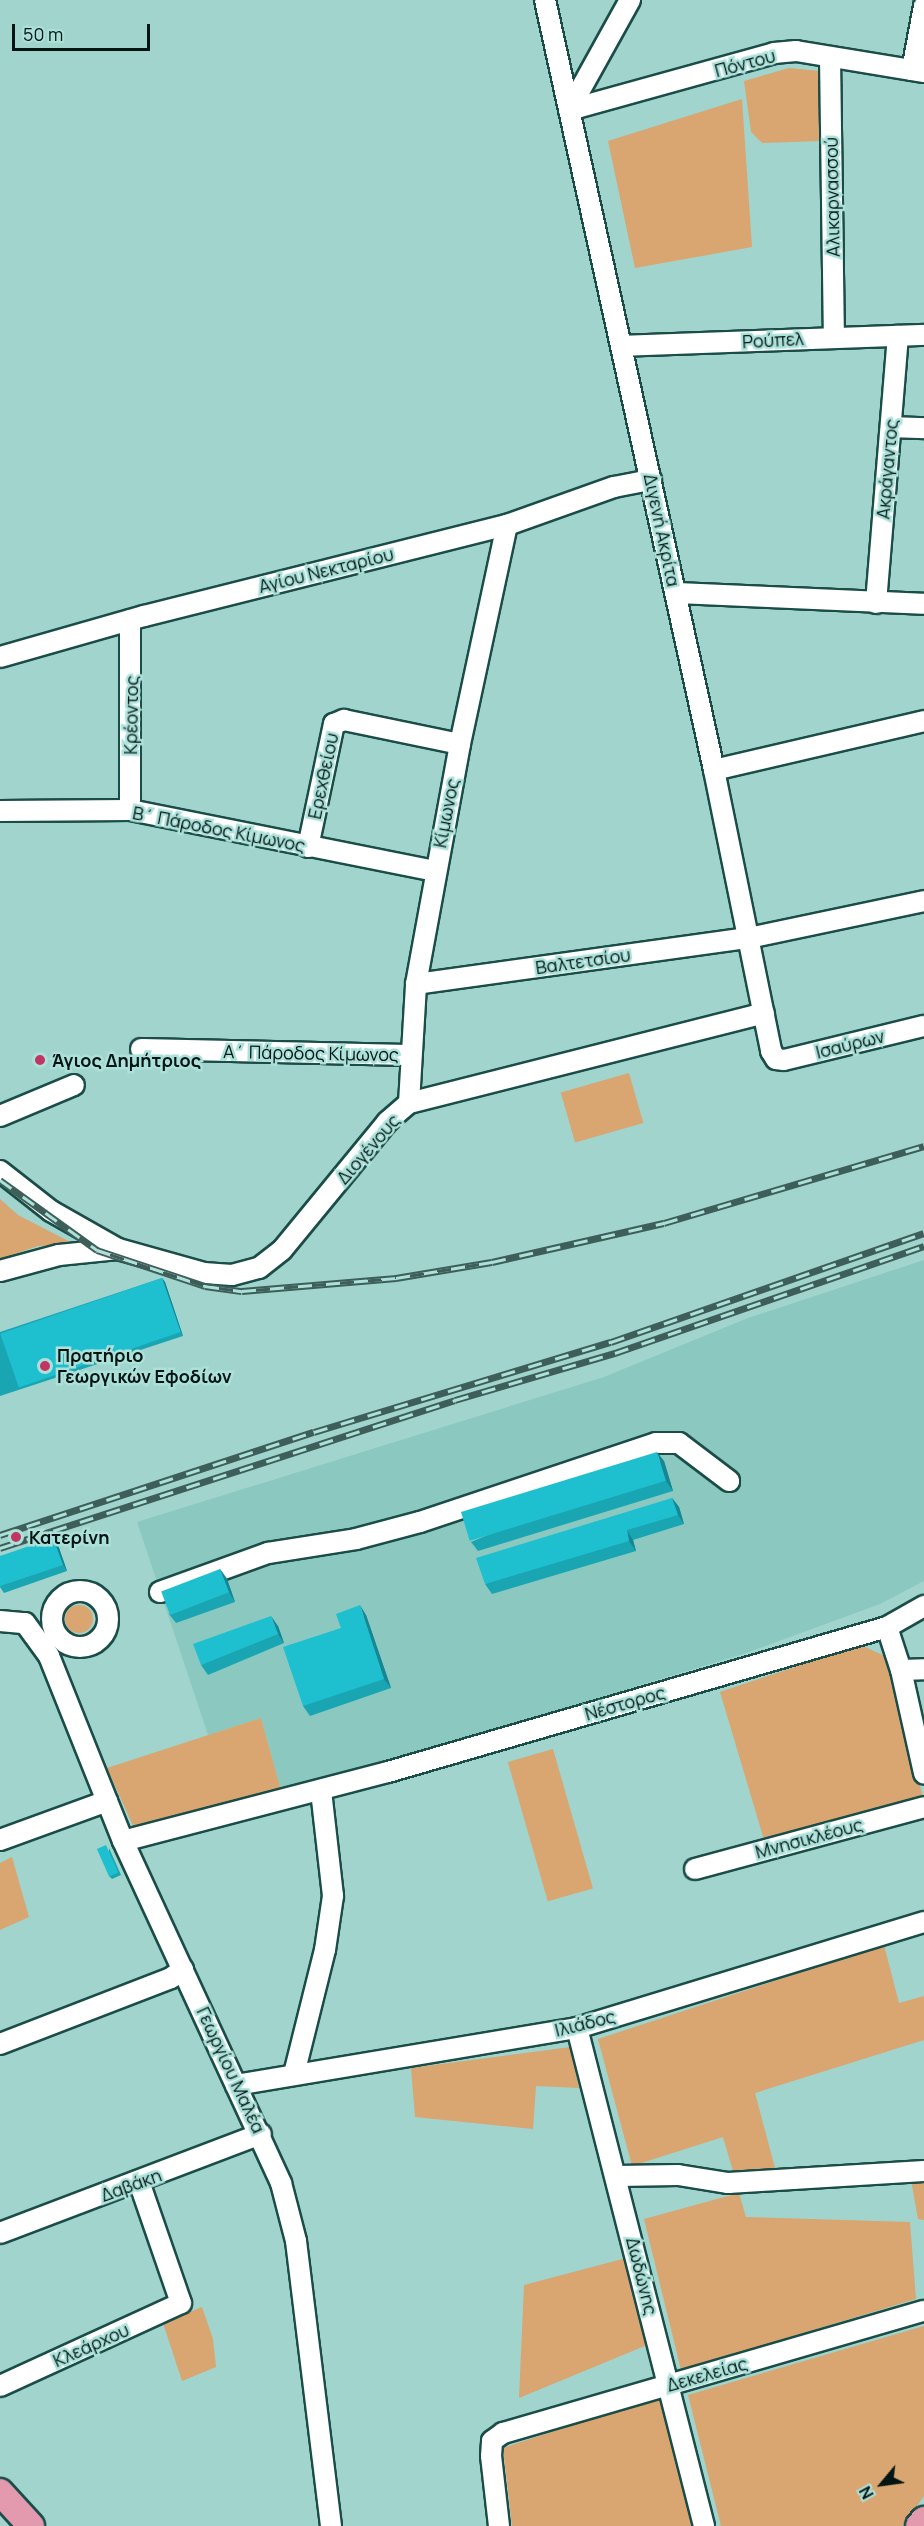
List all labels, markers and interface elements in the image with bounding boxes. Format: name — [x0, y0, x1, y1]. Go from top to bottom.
scale bar — [15, 12, 153, 50]
text: 50 m — [23, 22, 63, 46]
street label: Πόντου — [712, 45, 778, 81]
street label: Αλικαρνασσού — [820, 137, 844, 257]
street label: Ρούπελ — [742, 328, 804, 352]
street label: Ακράγαντος — [872, 418, 902, 520]
street label: Διγενή Ακρίτα — [639, 472, 685, 588]
street label: Αγίου Νεκταρίου — [256, 543, 396, 597]
street label: Κρέοντος — [120, 675, 142, 755]
street label: Ερεχθείου — [303, 731, 343, 821]
street label: Κίμωνος — [429, 776, 463, 850]
street label: Β΄ Πάροδος Κίμωνος — [131, 802, 307, 856]
street label: Βαλτετσίου — [534, 944, 632, 978]
street label: Ισαύρων — [813, 1025, 887, 1063]
street label: Α΄ Πάροδος Κίμωνος — [223, 1041, 399, 1065]
place label: Άγιος Δημήτριος — [52, 1049, 201, 1071]
marker: Άγιος Δημήτριος — [33, 1053, 47, 1067]
street label: Διογένους — [332, 1110, 404, 1188]
place label: Πρατήριο Γεωργικών Εφοδίων — [57, 1345, 232, 1388]
marker: Πρατήριο Γεωργικών Εφοδίων — [38, 1359, 52, 1373]
place label: Κατερίνη — [29, 1526, 110, 1548]
marker: Κατερίνη — [7, 1528, 25, 1546]
street label: Νέστορος — [582, 1681, 668, 1725]
street label: Μνησικλέους — [753, 1813, 865, 1863]
street label: Γεωργίου Μαλέα — [192, 2004, 270, 2136]
street label: Ιλιάδος — [552, 2005, 618, 2041]
street label: Δαβάκη — [98, 2164, 164, 2206]
street label: Δωδώνης — [622, 2235, 662, 2317]
street label: Κλεάρχου — [50, 2319, 132, 2371]
street label: Δεκελείας — [664, 2352, 750, 2396]
north arrow — [852, 2454, 912, 2514]
text: N — [854, 2482, 879, 2503]

